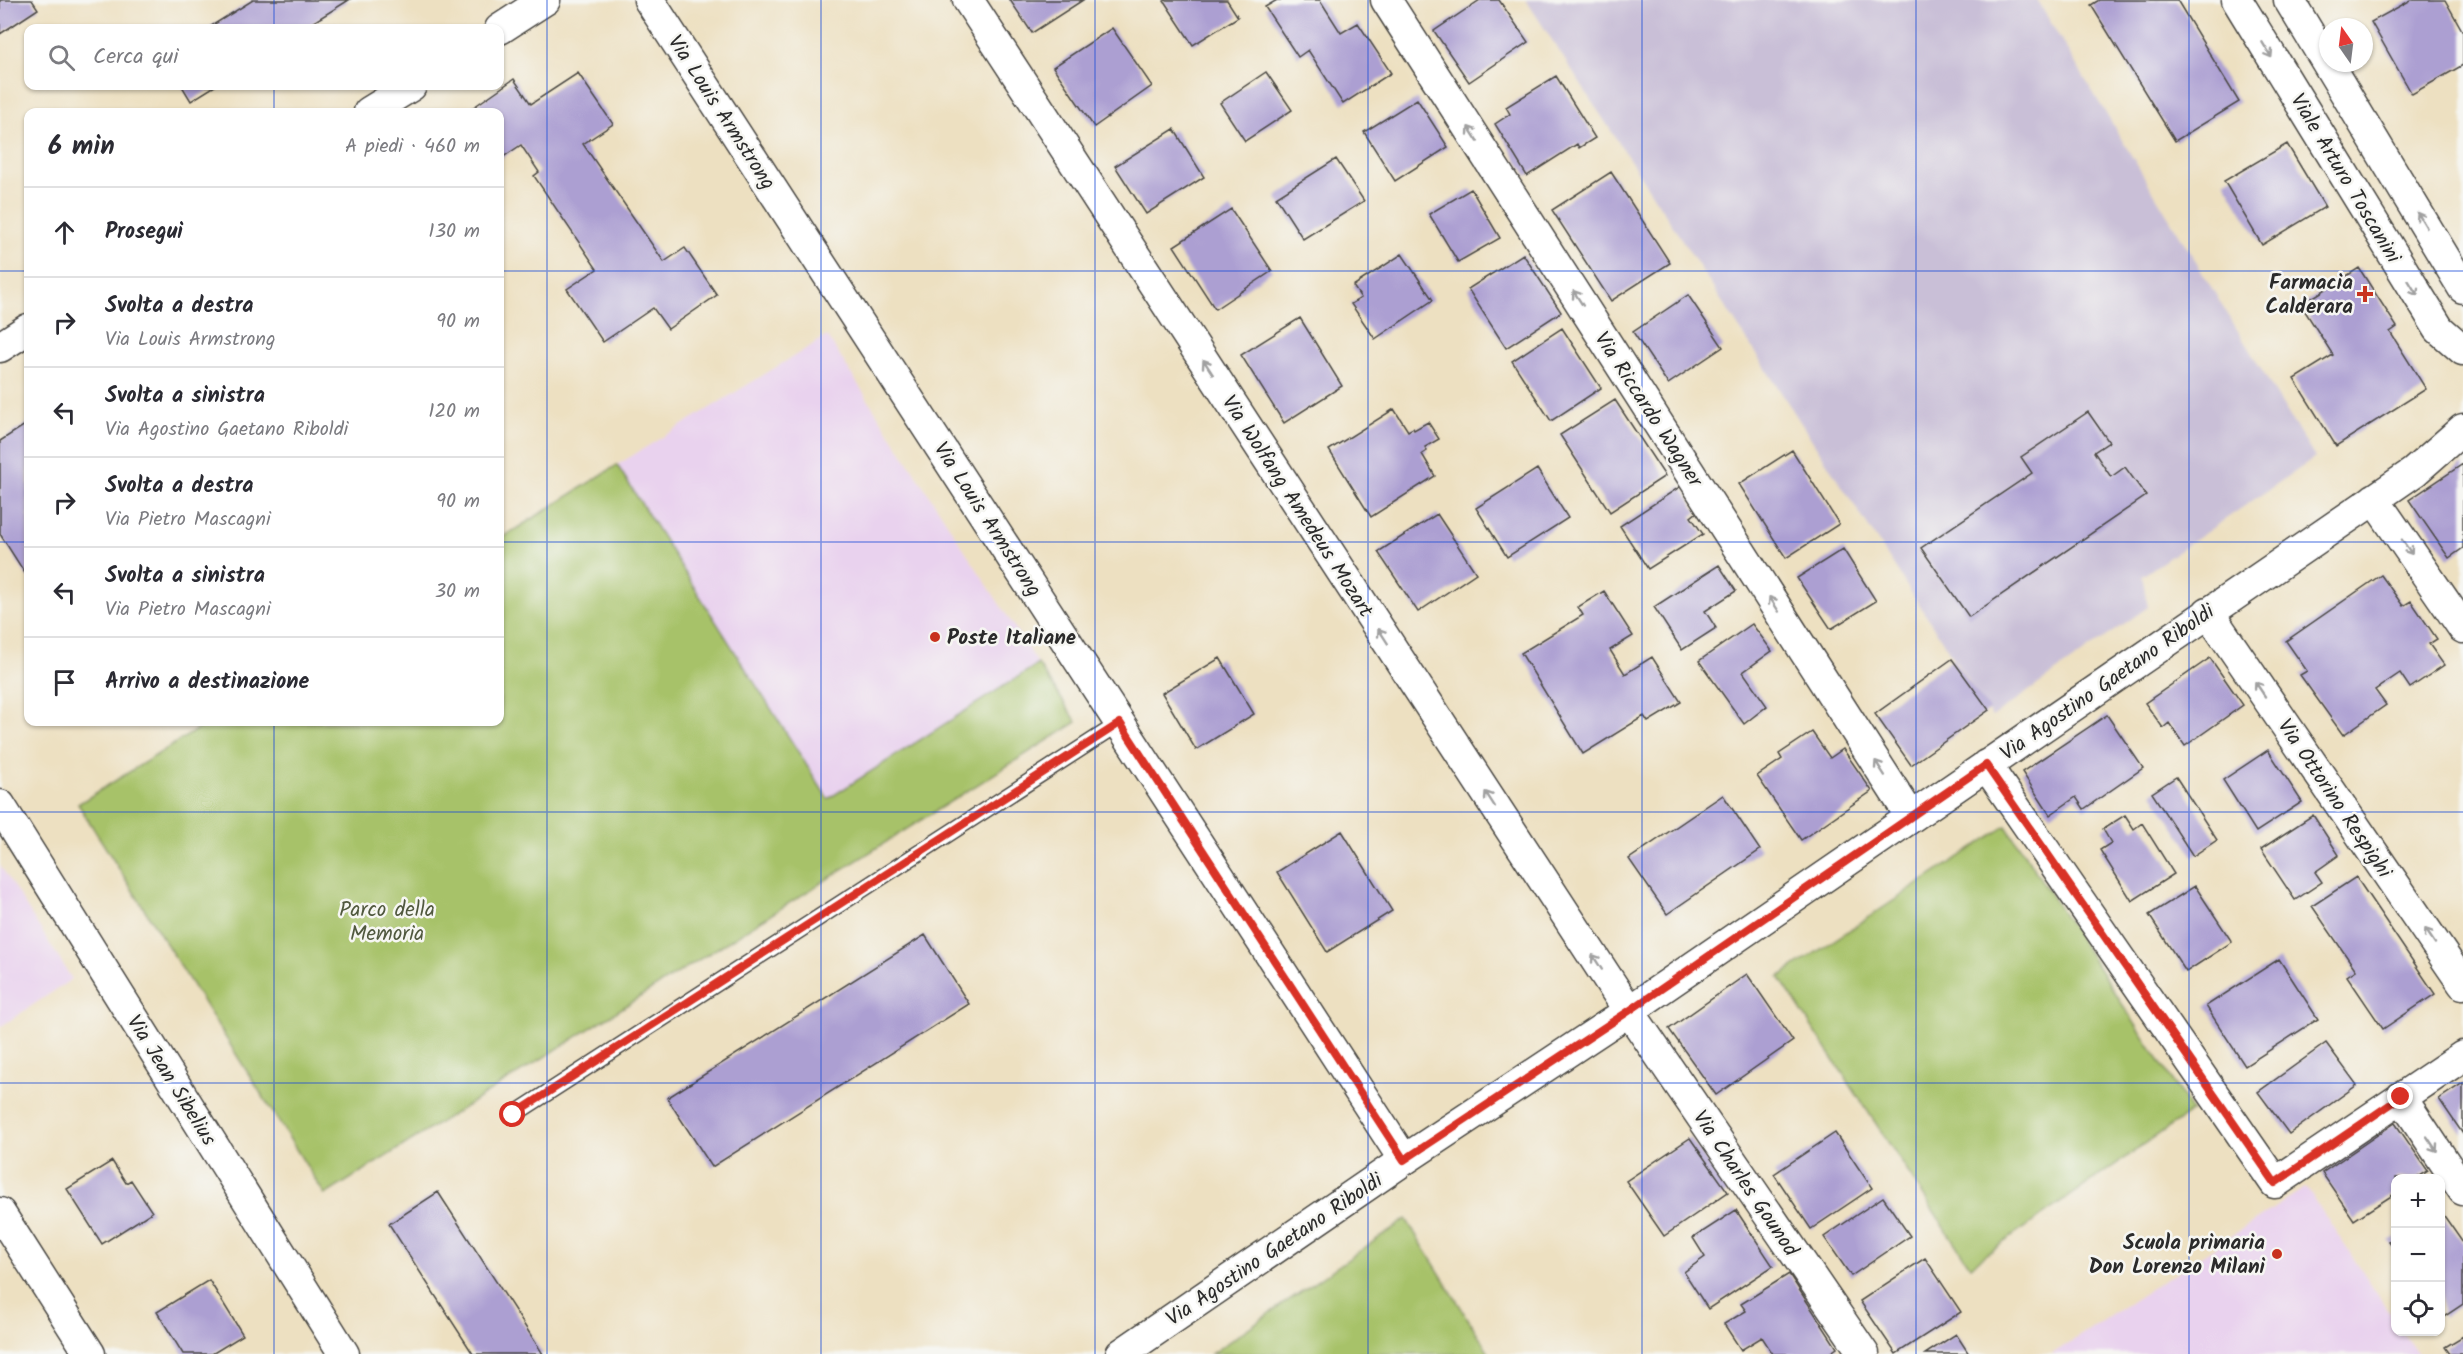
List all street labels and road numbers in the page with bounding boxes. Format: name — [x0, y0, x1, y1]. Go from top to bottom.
street label: Via Louis Armstrong — [658, 29, 783, 197]
street label: Viale Arturo Toscanini — [2281, 87, 2409, 271]
street label: Via Riccardo Wagner — [1585, 326, 1711, 495]
street label: Via Wolfang Amedeus Mozart — [1212, 389, 1382, 625]
street label: Via Louis Armstrong — [924, 436, 1049, 604]
street label: Via Agostino Gaetano Riboldi — [1994, 596, 2223, 770]
street label: Via Ottorino Respighi — [2268, 712, 2400, 886]
street label: Via Jean Sibelius — [117, 1009, 224, 1153]
street label: Via Charles Gounod — [1683, 1104, 1806, 1264]
street label: Via Agostino Gaetano Riboldi — [1160, 1165, 1391, 1335]

